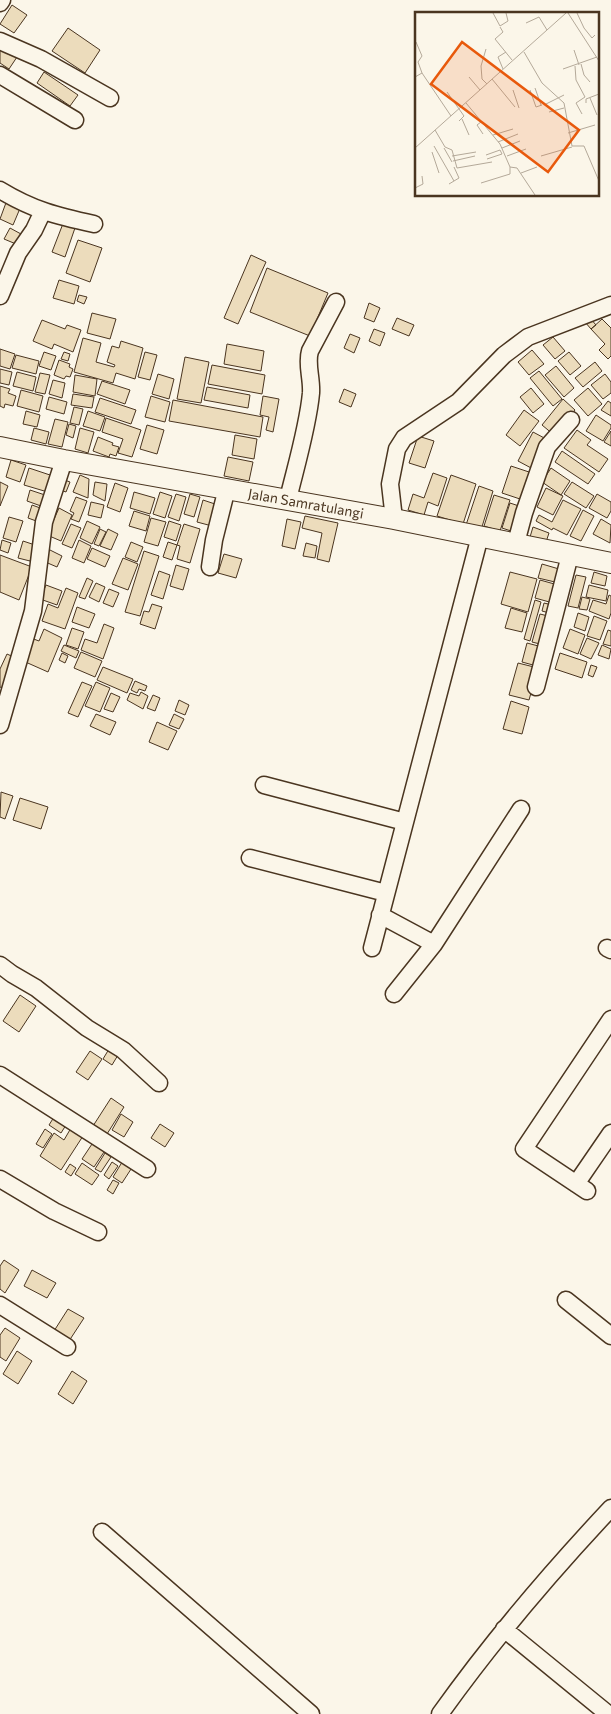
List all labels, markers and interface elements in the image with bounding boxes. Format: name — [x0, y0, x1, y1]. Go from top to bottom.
inset map — [415, 12, 598, 196]
street label: Jalan Samratulangi — [247, 484, 365, 522]

